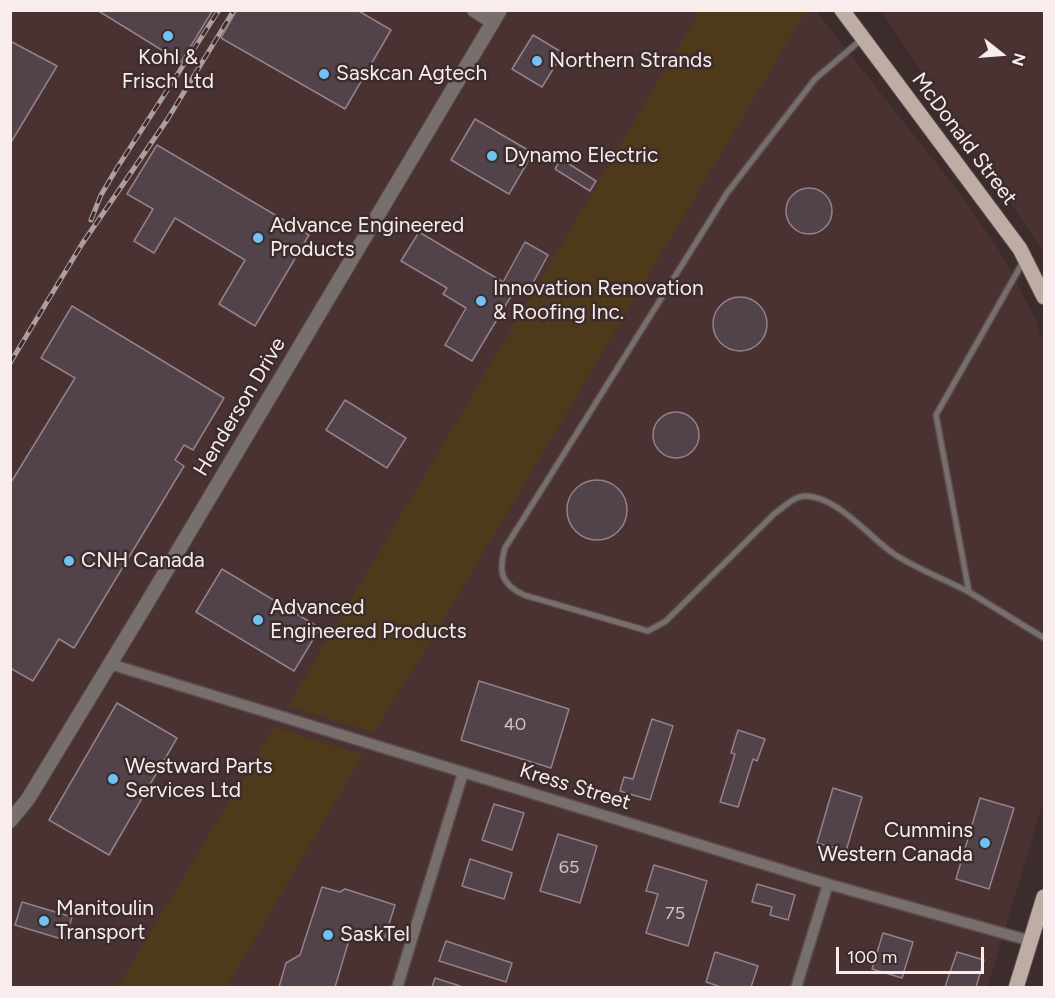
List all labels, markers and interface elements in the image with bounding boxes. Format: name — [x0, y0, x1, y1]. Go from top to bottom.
north arrow — [971, 24, 1031, 84]
marker: Kohl & Frisch Ltd — [161, 29, 175, 43]
place label: Kohl & Frisch Ltd — [122, 45, 214, 95]
place label: Northern Strands — [549, 48, 712, 74]
text: N — [1008, 51, 1030, 68]
marker: Northern Strands — [530, 54, 544, 68]
place label: Saskcan Agtech — [336, 61, 487, 87]
marker: Saskcan Agtech — [317, 67, 331, 81]
street label: McDonald Street — [906, 68, 1022, 210]
place label: Dynamo Electric — [504, 143, 658, 169]
marker: Dynamo Electric — [485, 149, 499, 163]
place label: Advance Engineered Products — [270, 213, 464, 263]
marker: Advance Engineered Products — [251, 231, 265, 245]
place label: Innovation Renovation & Roofing Inc. — [493, 276, 704, 326]
marker: Innovation Renovation & Roofing Inc. — [474, 294, 488, 308]
street label: Henderson Drive — [189, 333, 291, 481]
place label: CNH Canada — [81, 548, 205, 574]
marker: CNH Canada — [62, 554, 76, 568]
place label: Advanced Engineered Products — [270, 595, 467, 645]
marker: Advanced Engineered Products — [251, 613, 265, 627]
house number: 40 — [504, 714, 526, 736]
place label: Westward Parts Services Ltd — [125, 754, 272, 804]
street label: Kress Street — [516, 758, 634, 816]
marker: Westward Parts Services Ltd — [106, 772, 120, 786]
place label: Cummins Western Canada — [818, 818, 973, 868]
marker: Cummins Western Canada — [978, 836, 992, 850]
house number: 65 — [559, 857, 579, 879]
place label: Manitoulin Transport — [56, 896, 154, 946]
house number: 75 — [665, 903, 685, 925]
marker: Manitoulin Transport — [37, 914, 51, 928]
place label: SaskTel — [340, 922, 410, 948]
marker: SaskTel — [321, 928, 335, 942]
scale bar — [839, 935, 988, 973]
text: 100 m — [847, 946, 897, 968]

